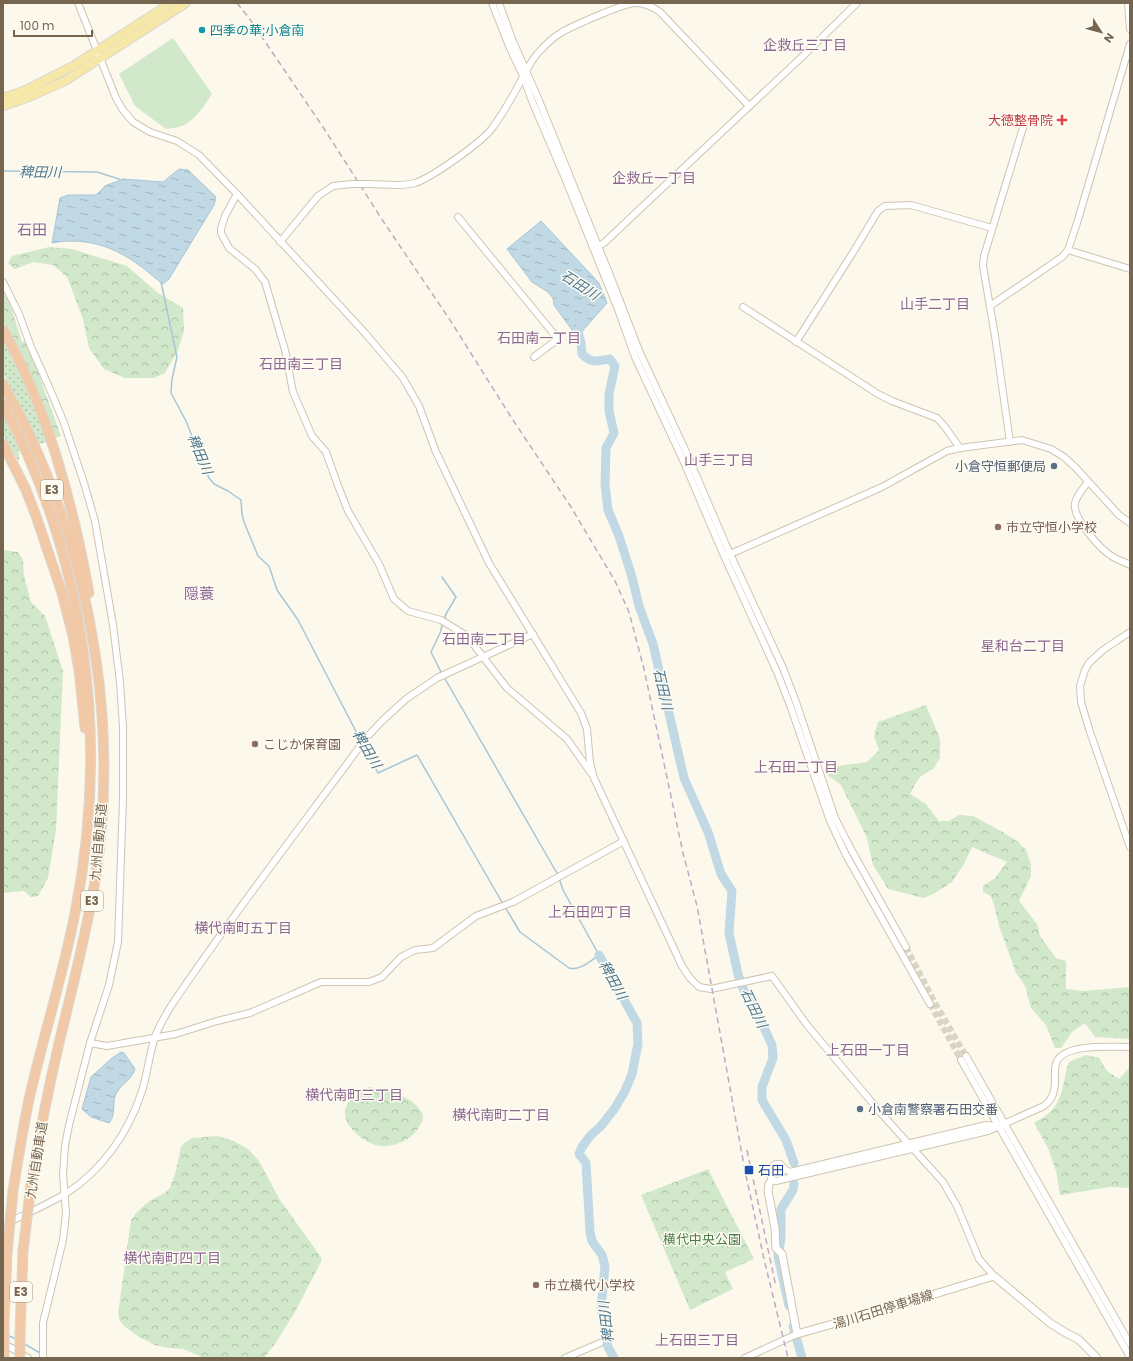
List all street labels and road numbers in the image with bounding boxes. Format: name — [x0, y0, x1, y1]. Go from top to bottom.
road number: E3 — [41, 480, 63, 500]
street label: 九州自動車道 — [86, 802, 111, 882]
road number: E3 — [81, 891, 103, 911]
street label: 九州自動車道 — [21, 1120, 52, 1200]
road number: E3 — [10, 1282, 32, 1302]
street label: 湯川石田停車場線 — [831, 1285, 936, 1334]

